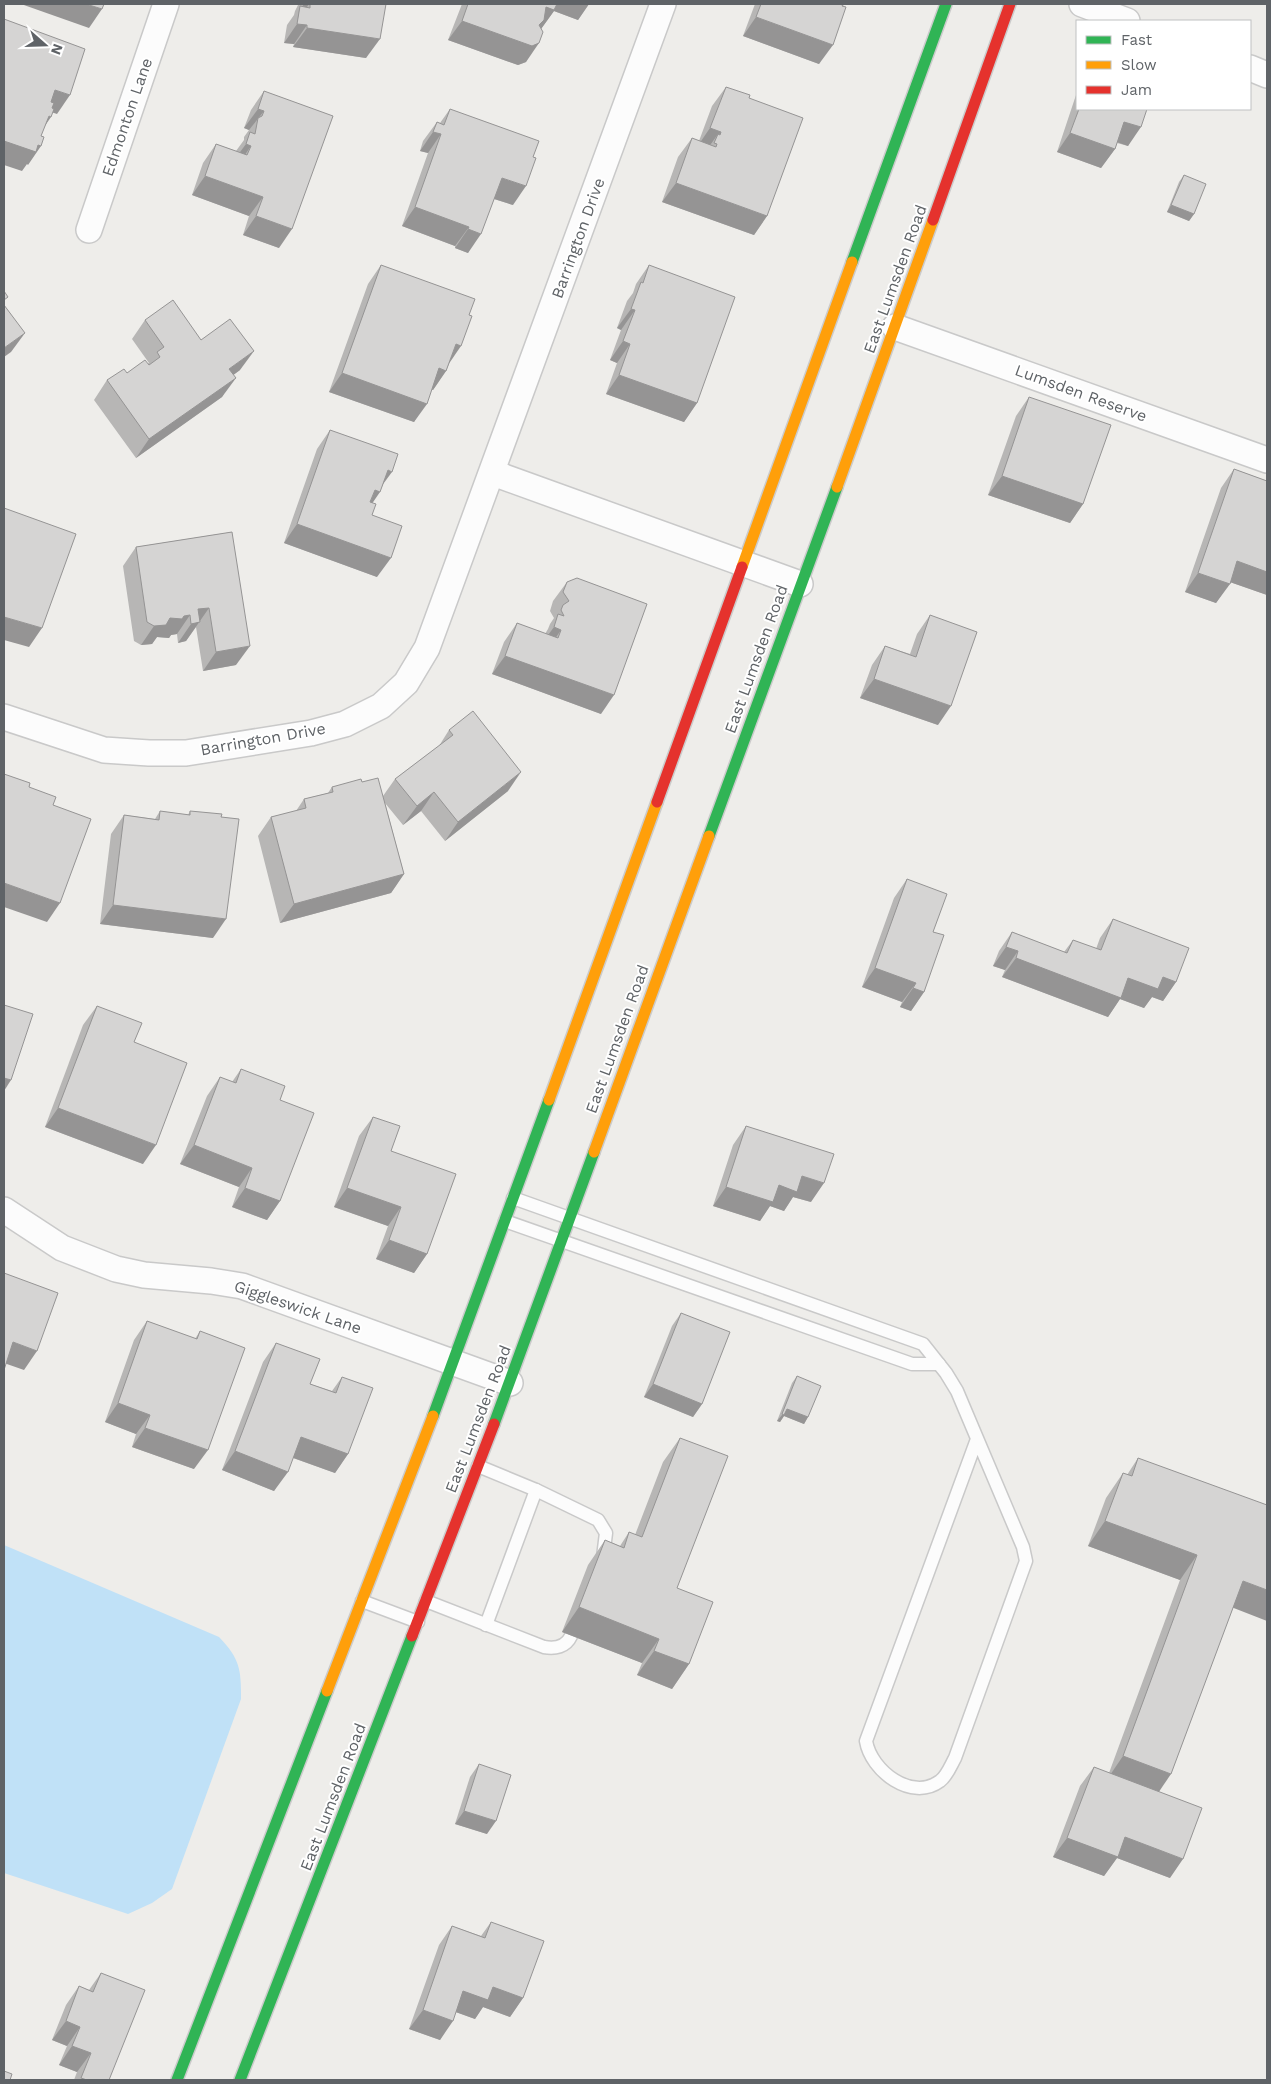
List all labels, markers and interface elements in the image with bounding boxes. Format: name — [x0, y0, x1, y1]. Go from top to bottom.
north arrow — [20, 20, 70, 70]
legend — [1076, 20, 1251, 110]
text: Fast — [1121, 31, 1153, 49]
text: N — [48, 42, 67, 57]
street label: Edmonton Lane — [98, 55, 156, 179]
text: Slow — [1121, 56, 1157, 74]
text: Jam — [1121, 81, 1152, 99]
street label: Barrington Drive — [547, 175, 609, 301]
street label: East Lumsden Road — [859, 202, 931, 356]
street label: Lumsden Reserve — [1012, 360, 1150, 426]
street label: East Lumsden Road — [720, 582, 792, 736]
street label: Barrington Drive — [199, 719, 327, 759]
street label: East Lumsden Road — [581, 962, 653, 1116]
street label: Giggleswick Lane — [232, 1276, 364, 1338]
street label: East Lumsden Road — [441, 1343, 515, 1495]
street label: East Lumsden Road — [296, 1721, 370, 1873]

